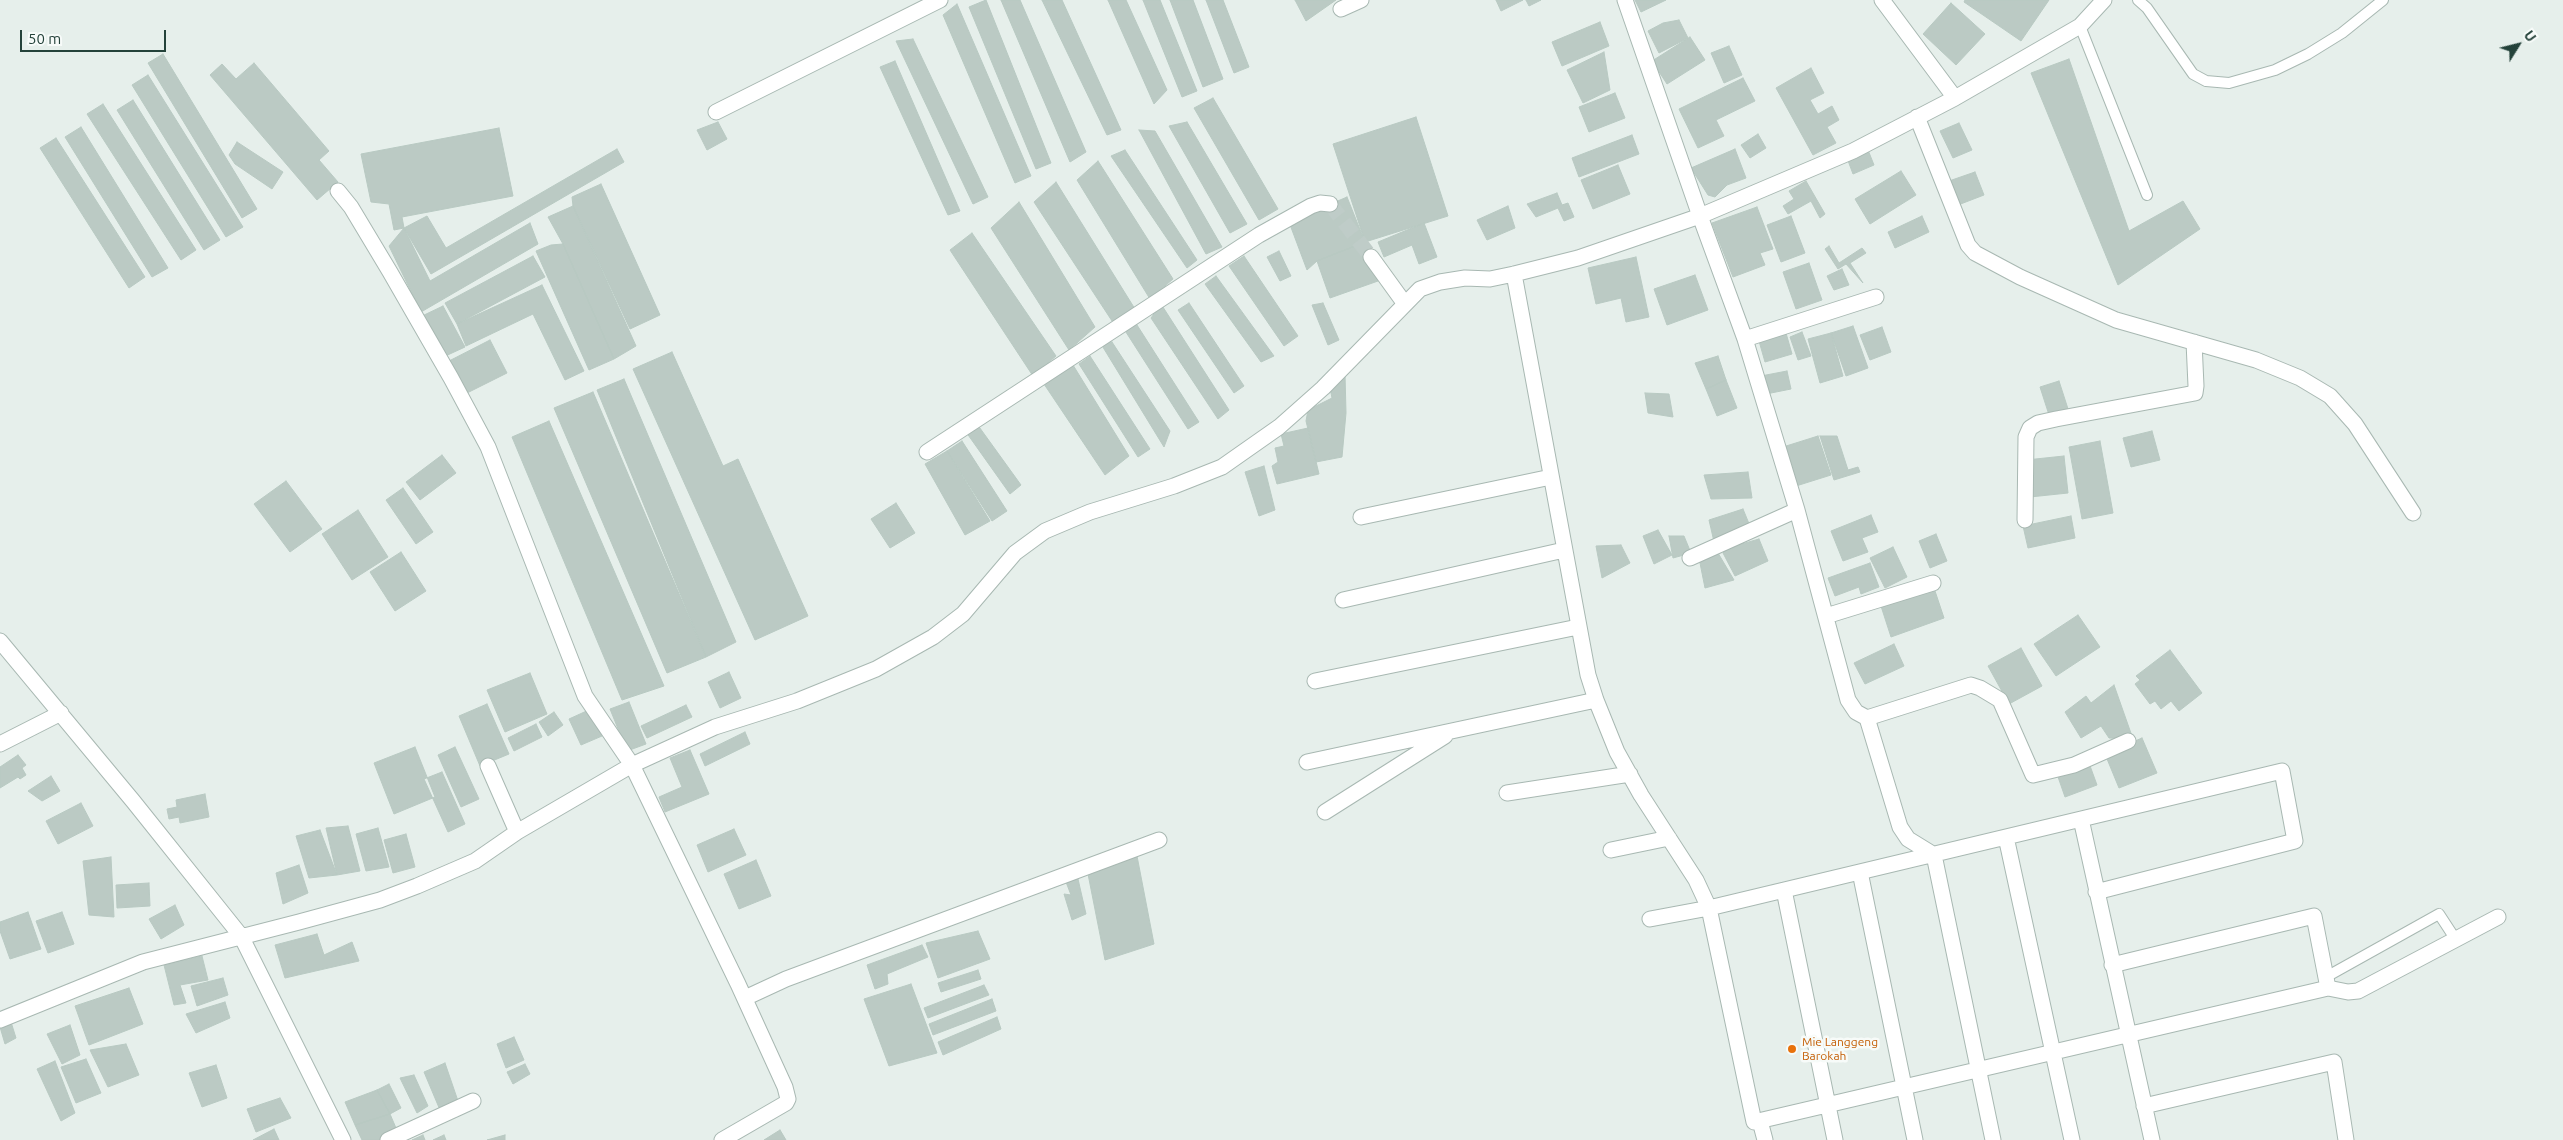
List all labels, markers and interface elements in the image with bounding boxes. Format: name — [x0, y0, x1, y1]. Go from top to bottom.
scale bar — [22, 20, 169, 52]
north arrow — [2493, 20, 2543, 70]
text: U — [2521, 27, 2539, 45]
text: 50 m — [28, 30, 61, 47]
place label: Mie Langgeng Barokah — [1802, 1035, 1878, 1063]
marker: Mie Langgeng Barokah — [1786, 1043, 1798, 1055]

